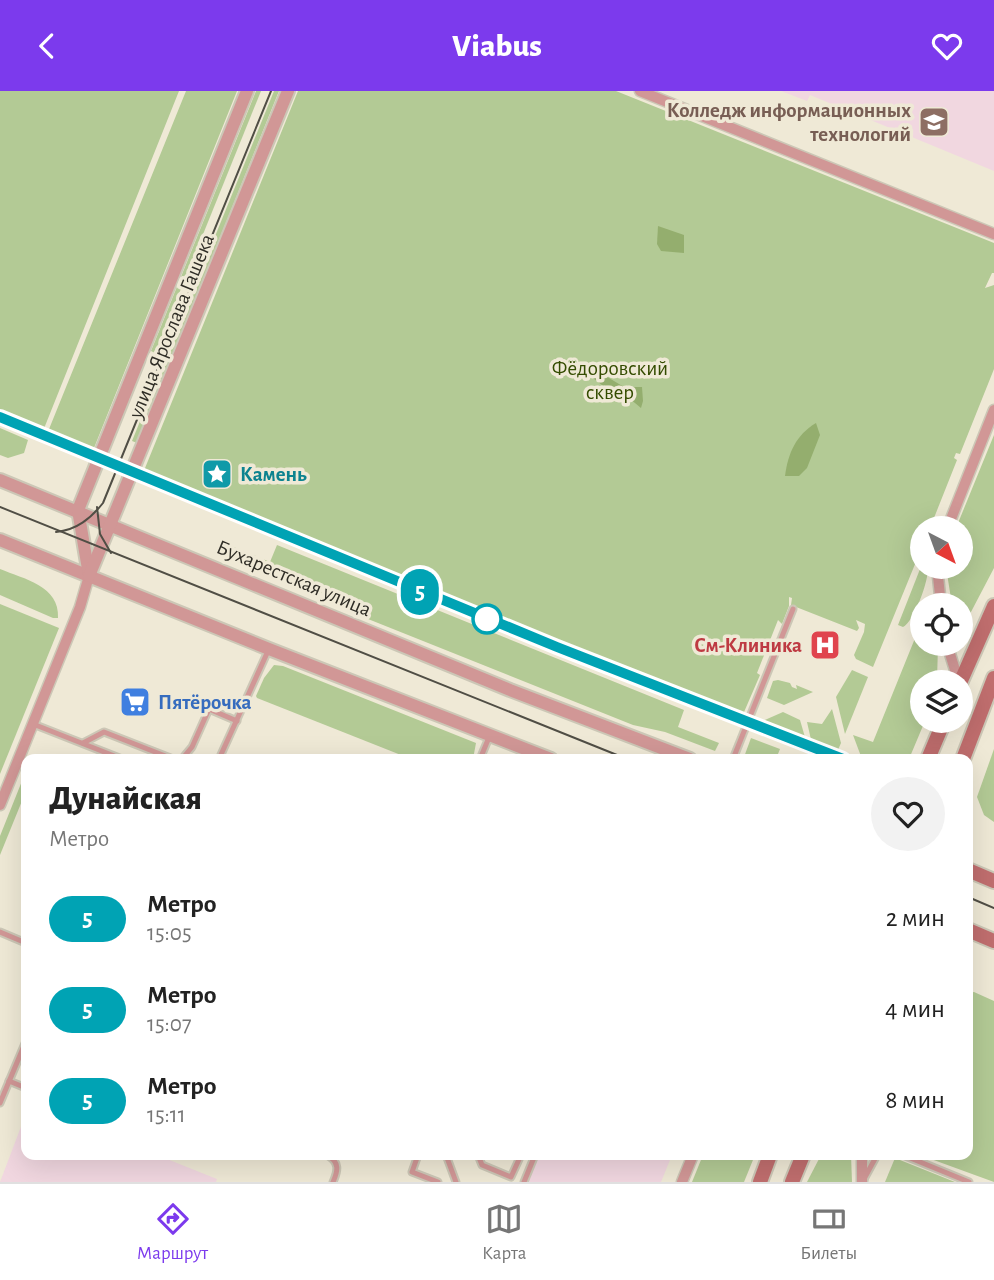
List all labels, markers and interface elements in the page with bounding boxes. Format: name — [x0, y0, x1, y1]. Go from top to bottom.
icon: back — [28, 27, 66, 65]
icon: heart — [928, 27, 966, 65]
text: Viabus — [452, 30, 542, 62]
place label: Колледж информационных технологий — [667, 100, 911, 145]
school or university icon: Колледж информационных технологий — [917, 105, 951, 139]
street label: улица Ярослава Гашека — [124, 231, 218, 422]
park label: Фёдоровский сквер — [552, 358, 668, 403]
place icon: Камень — [200, 457, 234, 491]
place label: Камень — [240, 464, 307, 485]
north arrow — [910, 516, 973, 579]
map controls — [910, 516, 973, 733]
street label: Бухарестская улица — [213, 536, 375, 621]
line badge: 5 — [397, 569, 443, 615]
text: 5 — [415, 580, 425, 604]
button: locate — [910, 593, 973, 656]
unlabelled marker — [472, 604, 502, 634]
hospital icon: См-Клиника — [808, 628, 842, 662]
place label: См-Клиника — [694, 635, 802, 656]
button: layers — [910, 670, 973, 733]
supermarket icon: Пятёрочка — [118, 685, 152, 719]
place label: Пятёрочка — [158, 692, 252, 713]
button: heart — [871, 777, 945, 851]
text: Дунайская — [49, 783, 202, 816]
text: Метро — [49, 828, 109, 851]
text: Метро — [147, 891, 217, 917]
text: 2 мин — [886, 905, 945, 931]
text: 5 — [82, 907, 93, 931]
text: 15:05 — [147, 922, 192, 945]
text: Метро — [147, 982, 217, 1008]
text: 4 мин — [885, 996, 945, 1022]
text: 5 — [82, 998, 93, 1022]
text: 15:07 — [147, 1013, 192, 1036]
text: Метро — [147, 1073, 217, 1099]
text: 8 мин — [885, 1087, 945, 1113]
text: 5 — [82, 1089, 93, 1113]
text: 15:11 — [147, 1104, 186, 1127]
tab: Маршрут — [137, 1200, 208, 1265]
tab: Карта — [482, 1200, 527, 1265]
tab: Билеты — [800, 1200, 857, 1265]

